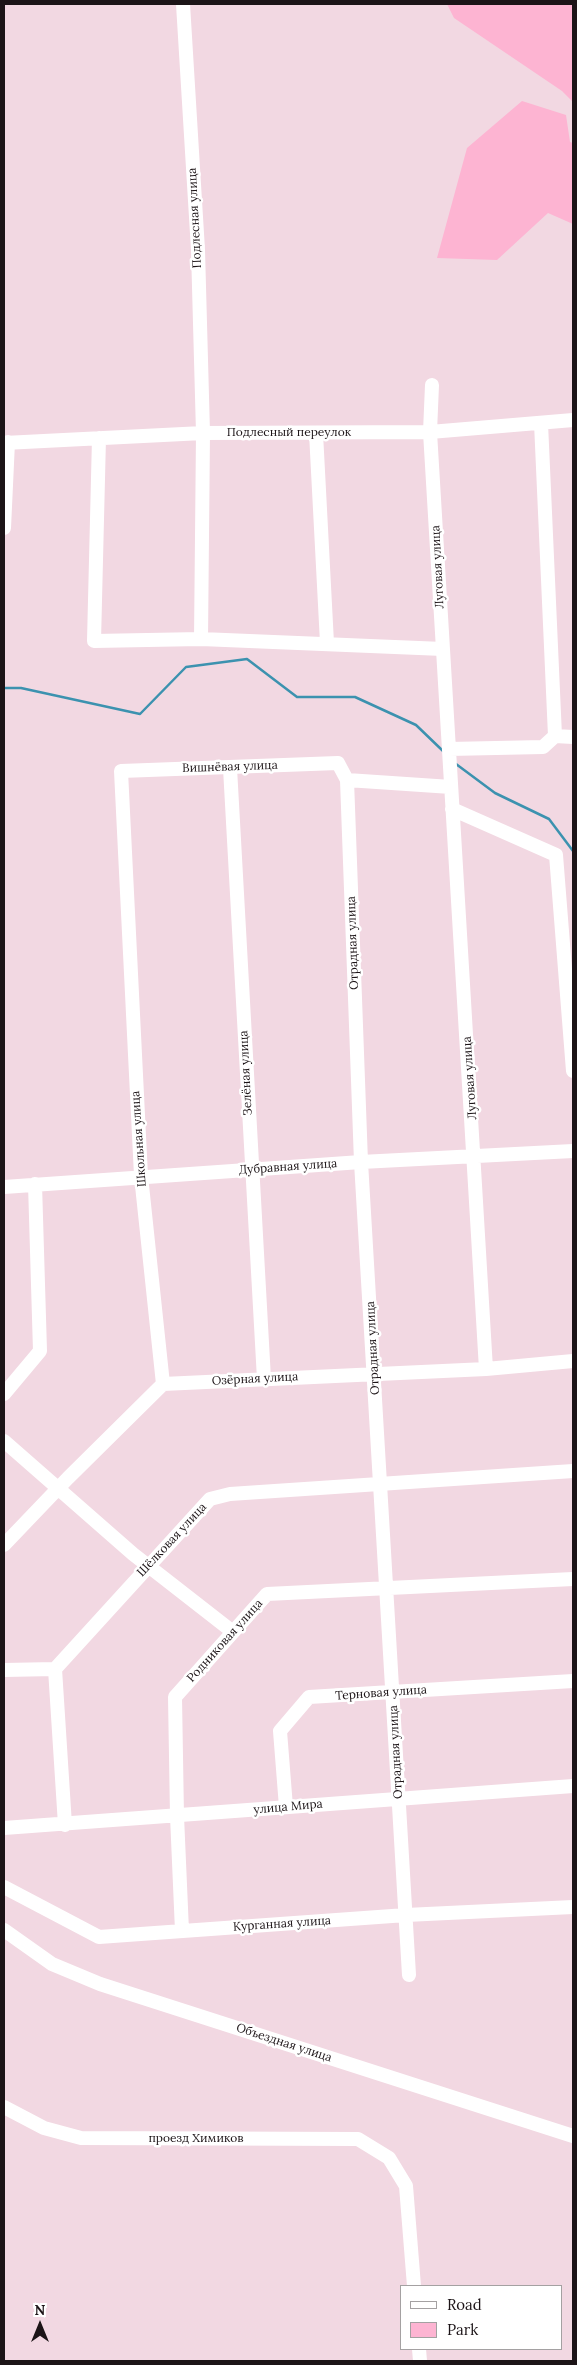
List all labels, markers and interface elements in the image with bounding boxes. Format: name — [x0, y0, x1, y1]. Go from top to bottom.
street label: Подлесная улица — [185, 167, 205, 269]
street label: Подлесный переулок — [227, 426, 351, 440]
street label: Луговая улица — [429, 525, 447, 609]
street label: Вишнёвая улица — [182, 758, 278, 776]
street label: Отрадная улица — [344, 896, 362, 990]
street label: Зелёная улица — [237, 1030, 255, 1116]
street label: Луговая улица — [460, 1036, 480, 1120]
street label: Школьная улица — [128, 1090, 150, 1188]
street label: Дубравная улица — [238, 1156, 338, 1178]
street label: Отрадная улица — [363, 1301, 383, 1395]
street label: Озёрная улица — [211, 1370, 299, 1388]
street label: Шёлковая улица — [134, 1500, 210, 1580]
street label: Родниковая улица — [184, 1597, 266, 1685]
street label: Терновая улица — [335, 1683, 427, 1703]
street label: Отрадная улица — [386, 1705, 406, 1799]
street label: улица Мира — [253, 1797, 323, 1817]
street label: Курганная улица — [233, 1913, 331, 1935]
street label: Объездная улица — [234, 2021, 334, 2065]
street label: проезд Химиков — [148, 2132, 244, 2146]
legend — [400, 2285, 562, 2350]
text: Road — [447, 2295, 482, 2314]
north arrow — [15, 2300, 65, 2350]
text: N — [35, 2301, 45, 2319]
text: Park — [447, 2320, 478, 2339]

